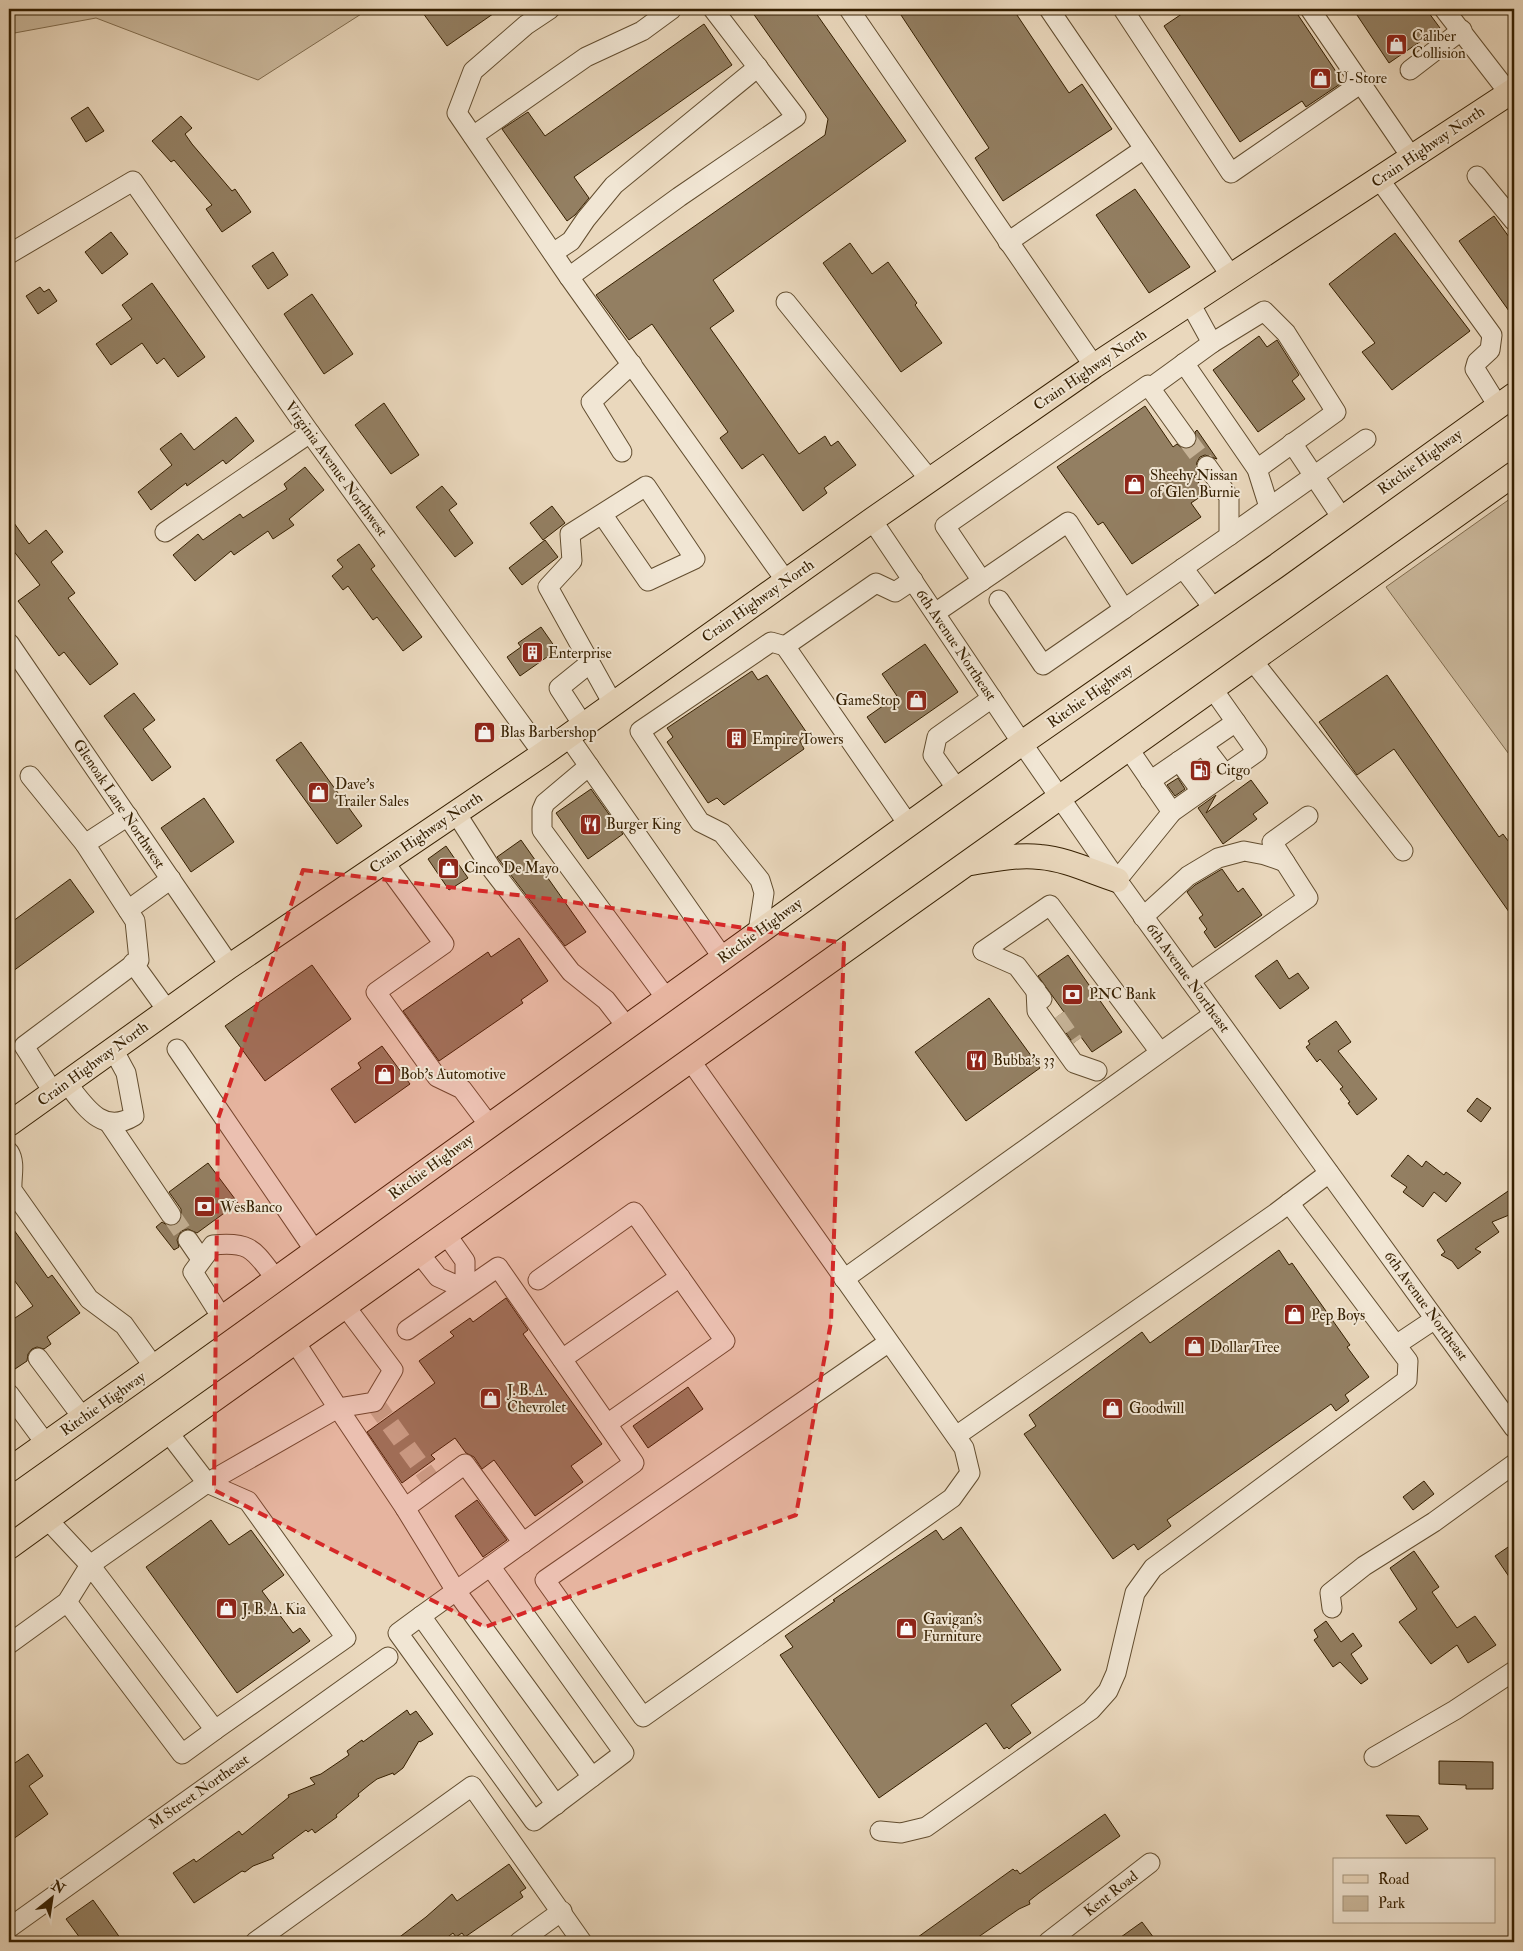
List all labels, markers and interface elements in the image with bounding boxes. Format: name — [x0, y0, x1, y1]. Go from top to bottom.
place label: Caliber Collision — [1412, 27, 1466, 63]
shop icon: Caliber Collision — [1384, 33, 1408, 57]
shop icon: U-Store — [1308, 66, 1332, 90]
place label: U-Store — [1336, 69, 1387, 88]
street label: Crain Highway North — [1368, 102, 1488, 192]
street label: Crain Highway North — [1030, 325, 1150, 415]
street label: Virginia Avenue Northwest — [280, 398, 392, 541]
street label: Ritchie Highway — [1374, 425, 1466, 499]
place label: Sheehy Nissan of Glen Burnie — [1150, 466, 1240, 502]
shop icon: Sheehy Nissan of Glen Burnie — [1122, 472, 1146, 496]
street label: Crain Highway North — [698, 555, 818, 647]
street label: 6th Avenue Northeast — [911, 585, 1001, 705]
building icon: Enterprise — [520, 641, 544, 665]
place label: Enterprise — [548, 644, 612, 664]
street label: Ritchie Highway — [1044, 659, 1137, 732]
shop icon: GameStop — [904, 688, 928, 712]
place label: GameStop — [835, 691, 900, 711]
shop icon: Blas Barbershop — [472, 720, 496, 744]
place label: Blas Barbershop — [500, 723, 597, 743]
building icon: Empire Towers — [724, 727, 748, 751]
place label: Empire Towers — [752, 730, 843, 750]
street label: Glenoak Lane Northwest — [69, 736, 169, 872]
fuel station icon: Citgo — [1188, 758, 1212, 782]
place label: Citgo — [1216, 761, 1250, 780]
place label: Dave's Trailer Sales — [335, 775, 409, 811]
shop icon: Dave's Trailer Sales — [307, 781, 331, 805]
street label: Crain Highway North — [366, 788, 486, 878]
restaurant icon: Burger King — [578, 812, 602, 836]
place label: Burger King — [606, 815, 682, 834]
shop icon: Cinco De Mayo — [436, 856, 460, 880]
place label: Cinco De Mayo — [464, 859, 559, 878]
street label: Ritchie Highway — [714, 894, 806, 968]
street label: 6th Avenue Northeast — [1142, 919, 1234, 1037]
bank icon: PNC Bank — [1061, 982, 1085, 1006]
place label: PNC Bank — [1089, 985, 1156, 1004]
street label: Crain Highway North — [34, 1017, 152, 1111]
restaurant icon: Bubba's 33 — [965, 1048, 989, 1072]
place label: Bubba's 33 — [993, 1051, 1055, 1070]
shop icon: Bob's Automotive — [372, 1062, 396, 1086]
place label: Bob's Automotive — [400, 1065, 506, 1084]
street label: Ritchie Highway — [385, 1130, 477, 1204]
bank icon: WesBanco — [192, 1195, 216, 1219]
place label: WesBanco — [219, 1198, 282, 1217]
street label: 6th Avenue Northeast — [1380, 1247, 1472, 1365]
shop icon: Pep Boys — [1283, 1303, 1307, 1327]
place label: Pep Boys — [1311, 1306, 1365, 1326]
shop icon: Dollar Tree — [1182, 1335, 1206, 1359]
place label: Dollar Tree — [1210, 1338, 1280, 1357]
street label: Ritchie Highway — [57, 1367, 150, 1440]
place label: J. B. A. Chevrolet — [506, 1381, 566, 1417]
shop icon: J. B. A. Chevrolet — [479, 1387, 503, 1411]
shop icon: Goodwill — [1101, 1396, 1125, 1420]
place label: Goodwill — [1129, 1399, 1184, 1418]
shop icon: J. B. A. Kia — [214, 1597, 238, 1621]
place label: J. B. A. Kia — [241, 1600, 307, 1620]
place label: Gavigan's Furniture — [923, 1610, 982, 1646]
shop icon: Gavigan's Furniture — [895, 1616, 919, 1640]
street label: M Street Northeast — [145, 1750, 253, 1834]
legend — [1333, 1858, 1496, 1924]
street label: Kent Road — [1080, 1867, 1142, 1921]
text: Road — [1378, 1870, 1410, 1889]
north arrow — [28, 1874, 78, 1924]
text: N — [48, 1876, 68, 1898]
text: Park — [1378, 1894, 1405, 1913]

